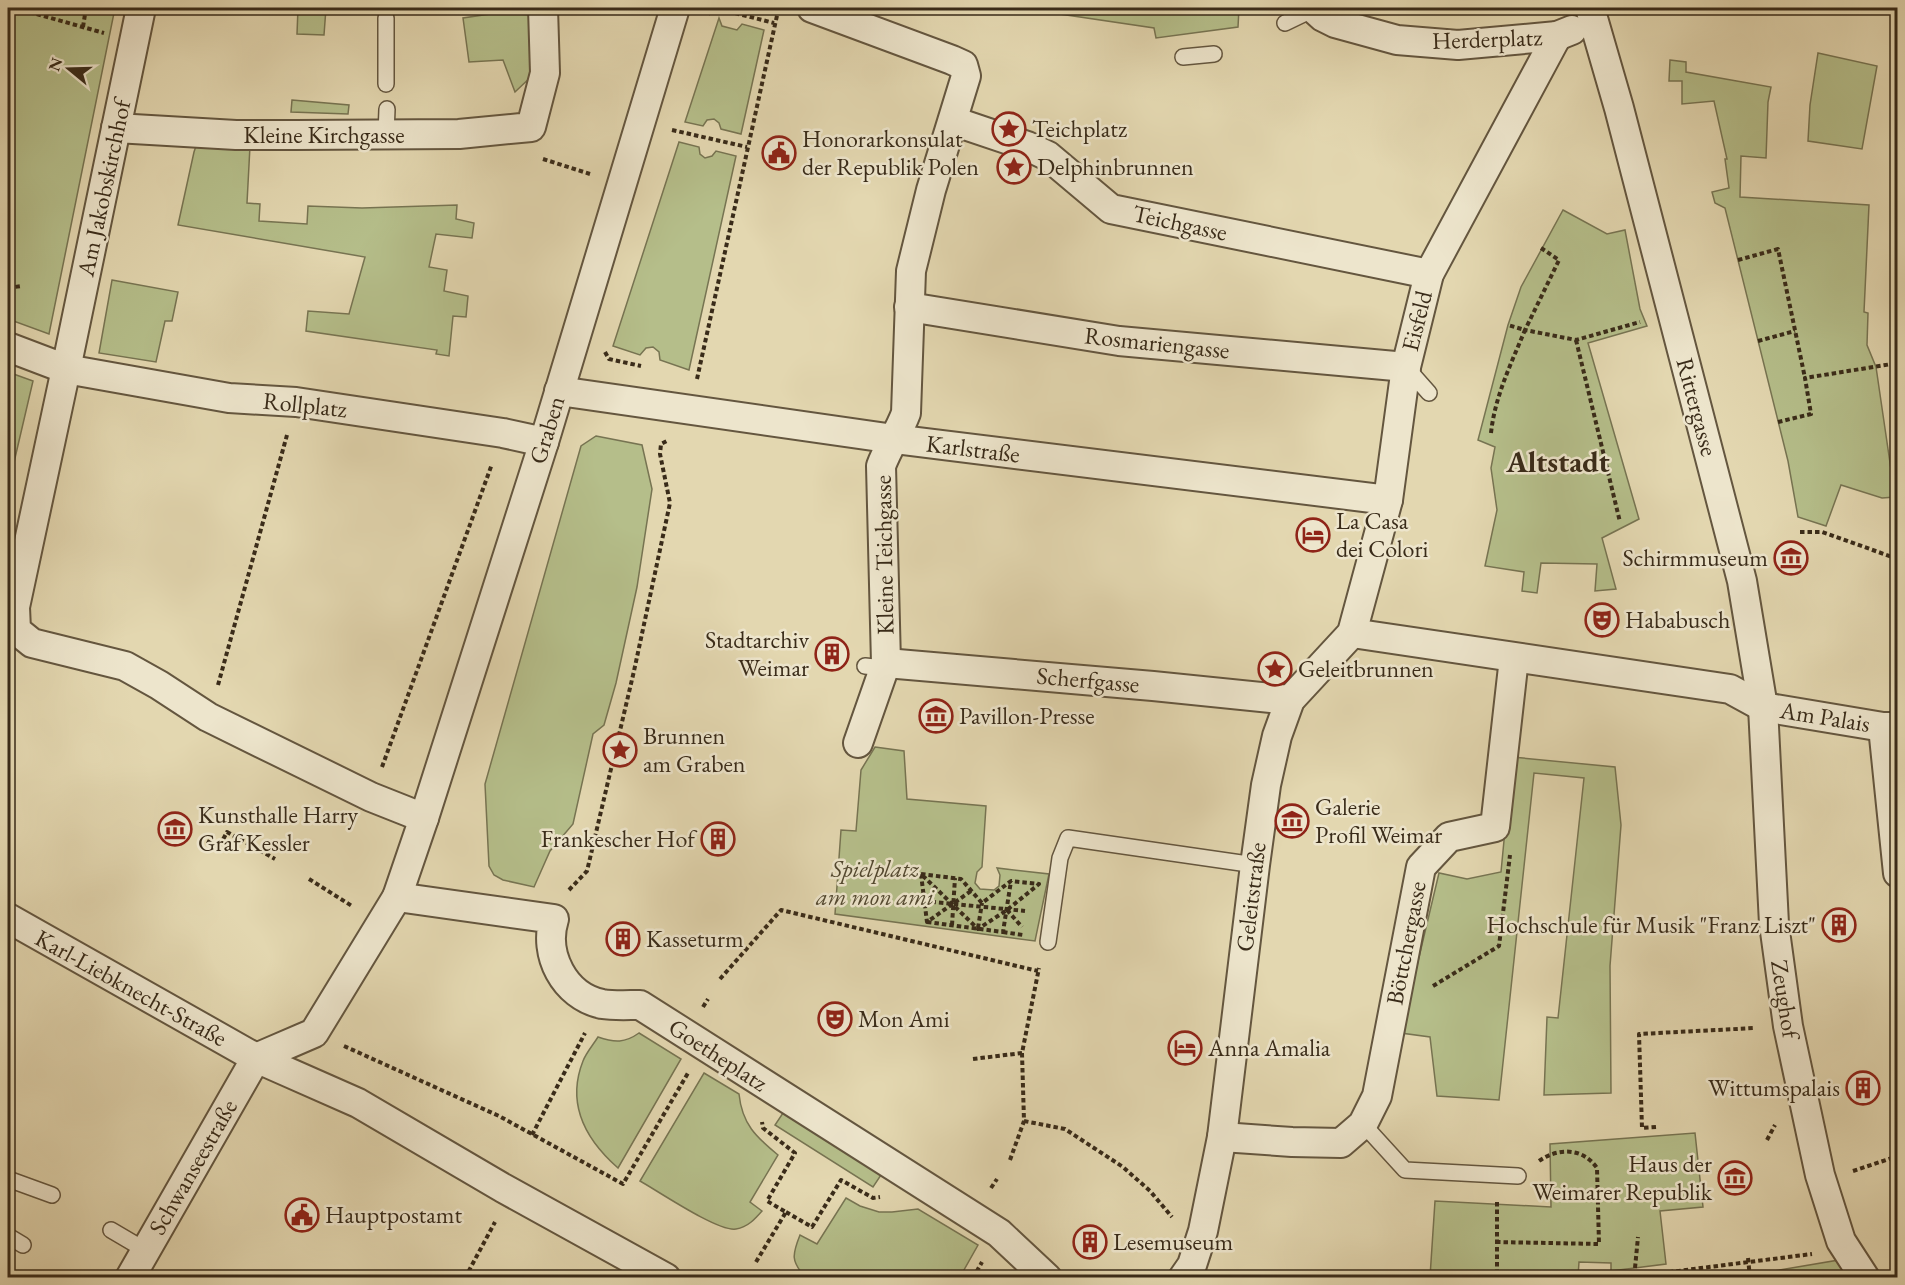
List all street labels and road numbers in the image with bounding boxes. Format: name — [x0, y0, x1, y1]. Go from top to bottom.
street label: Herderplatz — [1431, 21, 1543, 56]
street label: Am Jakobskirchhof — [69, 93, 138, 280]
street label: Kleine Kirchgasse — [243, 119, 405, 150]
street label: Teichgasse — [1130, 197, 1230, 248]
street label: Eisfeld — [1394, 286, 1439, 354]
street label: Rosmariengasse — [1083, 319, 1231, 366]
street label: Rittergasse — [1670, 354, 1725, 459]
street label: Rollplatz — [262, 385, 349, 424]
street label: Graben — [522, 392, 572, 468]
street label: Karlstraße — [924, 427, 1022, 470]
street label: Kleine Teichgasse — [867, 475, 900, 635]
street label: Scherfgasse — [1035, 660, 1141, 699]
street label: Am Palais — [1777, 694, 1872, 739]
street label: Geleitstraße — [1228, 841, 1273, 953]
street label: Böttchergasse — [1378, 878, 1433, 1007]
street label: Karl-Liebknecht-Straße — [30, 922, 233, 1053]
street label: Zeughof — [1764, 958, 1807, 1044]
street label: Goetheplatz — [663, 1011, 774, 1098]
street label: Schwanseestraße — [141, 1093, 244, 1240]

